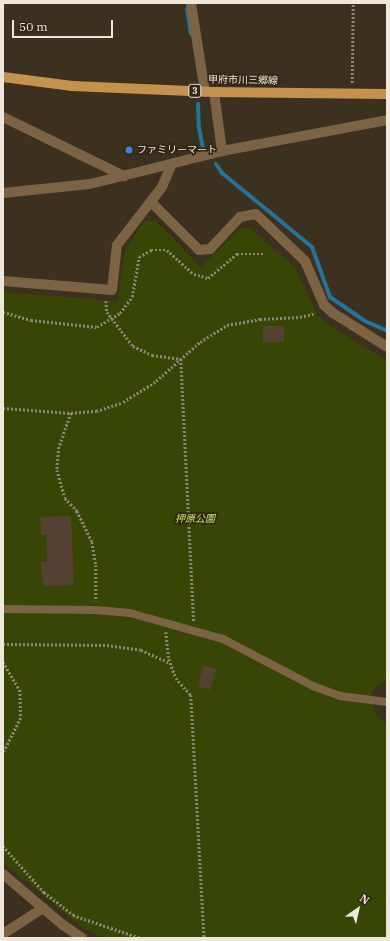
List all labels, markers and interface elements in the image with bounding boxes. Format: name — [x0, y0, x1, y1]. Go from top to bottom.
scale bar — [14, 12, 115, 38]
text: 50 m — [19, 19, 48, 34]
street label: 甲府市川三郷線 — [208, 73, 278, 87]
road number: 3 — [188, 84, 202, 98]
place label: ファミリーマート — [137, 144, 217, 156]
marker: ファミリーマート — [124, 145, 134, 155]
park label: 押原公園 — [175, 513, 215, 525]
north arrow — [338, 889, 378, 929]
text: N — [357, 891, 372, 907]

